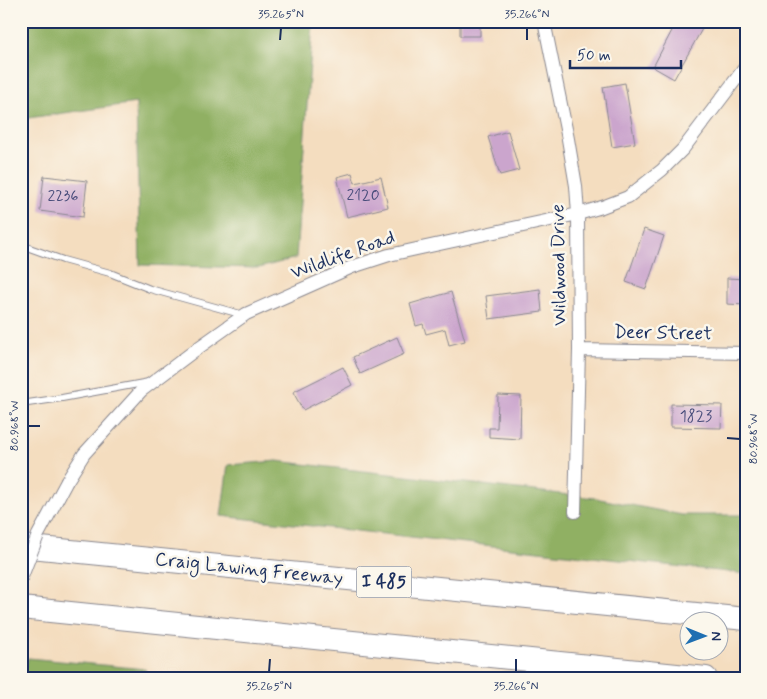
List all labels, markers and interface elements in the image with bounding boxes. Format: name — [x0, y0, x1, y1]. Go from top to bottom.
text: 35.265°N — [258, 7, 304, 23]
text: 35.266°N — [505, 7, 549, 23]
scale bar — [570, 38, 681, 70]
text: 50 m — [577, 46, 611, 66]
house number: 2120 — [346, 185, 380, 206]
house number: 2236 — [47, 186, 79, 207]
street label: Wildwood Drive — [545, 204, 573, 326]
street label: Wildlife Road — [287, 225, 399, 285]
street label: Deer Street — [614, 320, 712, 346]
text: 80.968°W — [7, 401, 23, 451]
house number: 1823 — [680, 406, 712, 427]
text: 80.968°W — [746, 414, 762, 464]
street label: Craig Lawing Freeway — [153, 547, 344, 593]
road number: I 485 — [356, 566, 412, 598]
north arrow — [680, 612, 730, 662]
text: N — [707, 631, 725, 641]
text: 35.265°N — [246, 679, 292, 695]
text: 35.266°N — [494, 679, 538, 695]

